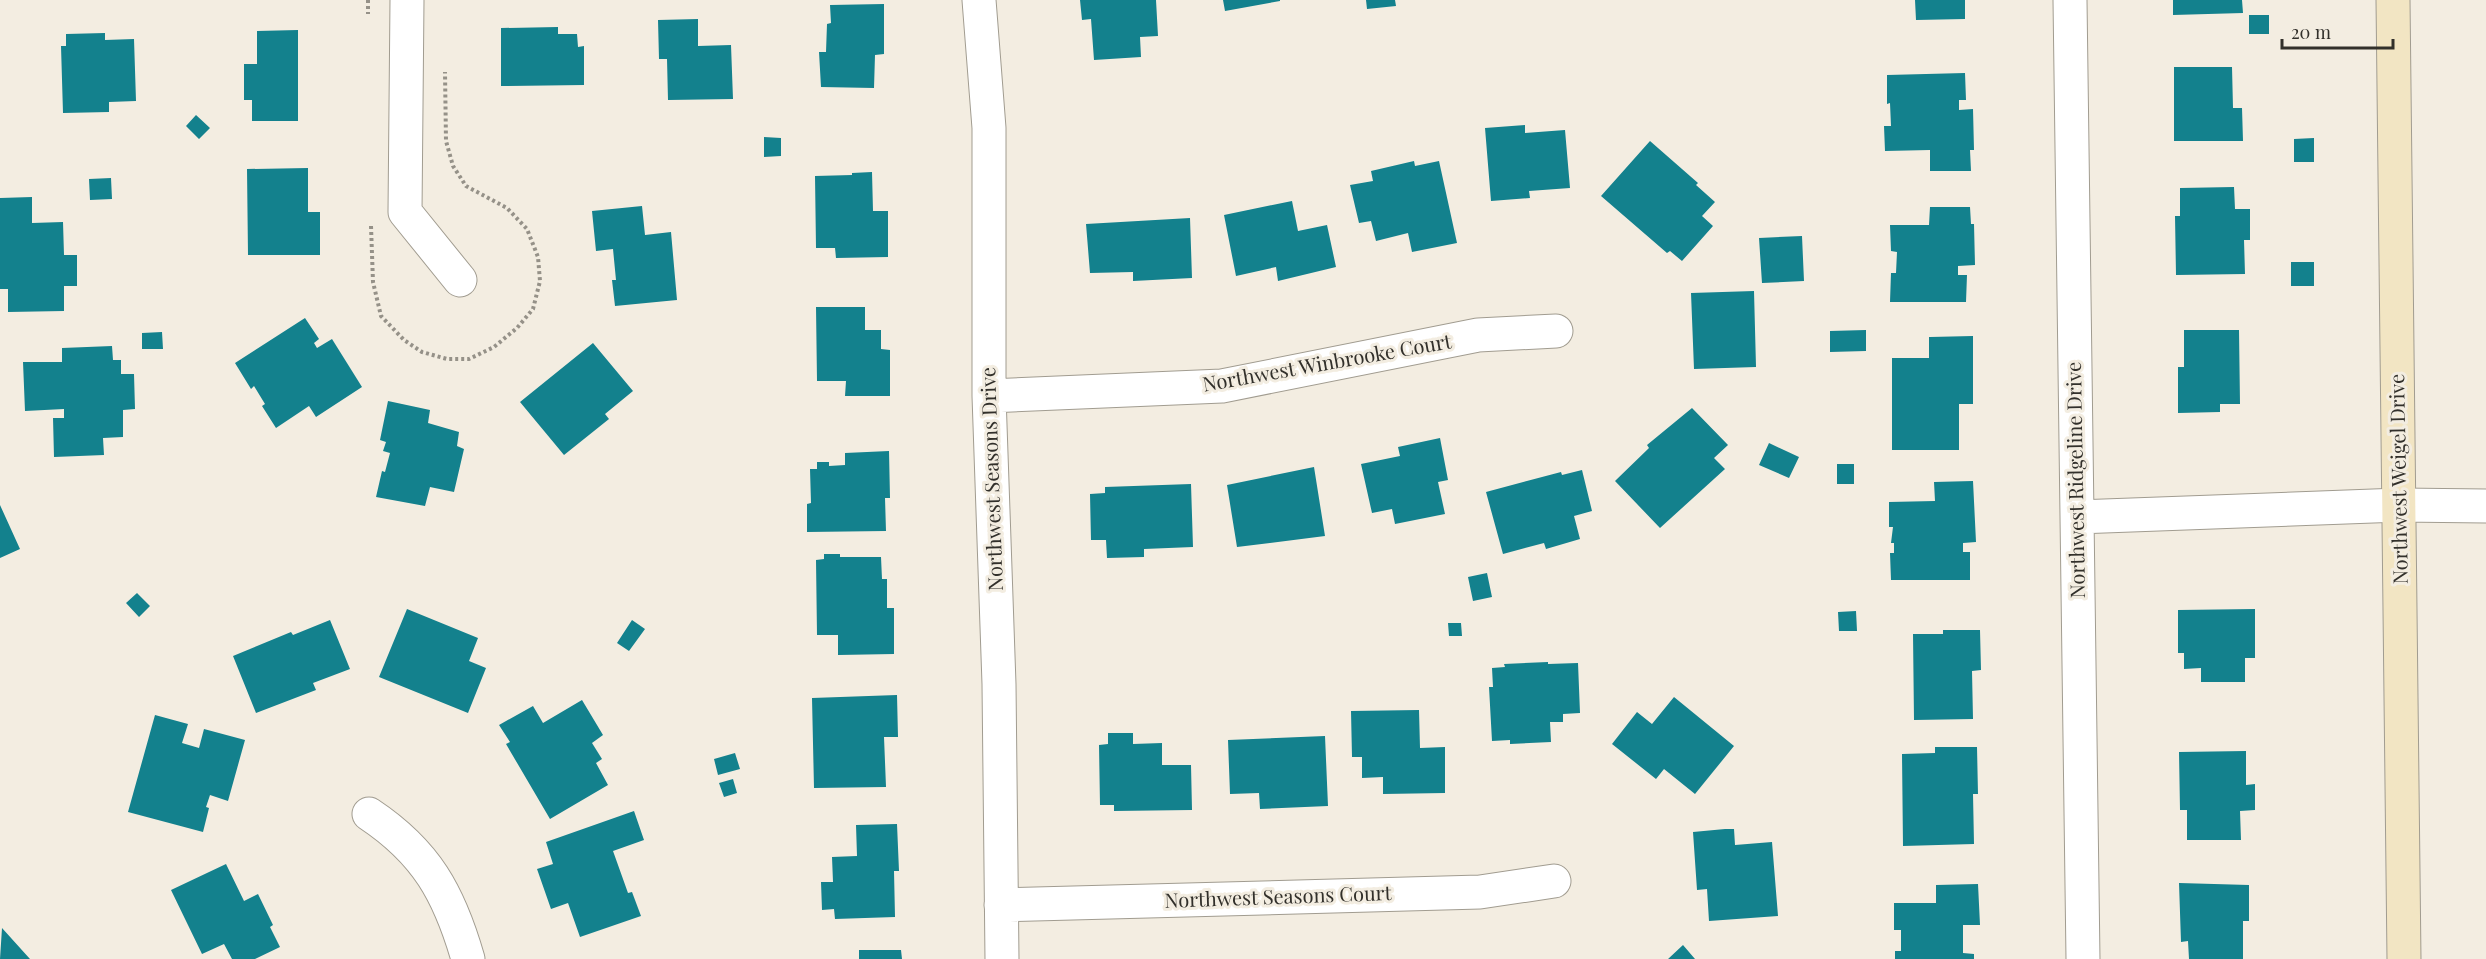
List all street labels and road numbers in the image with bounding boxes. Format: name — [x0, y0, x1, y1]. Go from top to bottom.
street label: Northwest Winbrooke Court — [1200, 326, 1454, 397]
street label: Northwest Ridgeline Drive — [2059, 361, 2090, 599]
street label: Northwest Seasons Drive — [973, 367, 1008, 591]
street label: Northwest Weigel Drive — [2382, 374, 2413, 584]
street label: Northwest Seasons Court — [1164, 878, 1393, 913]

